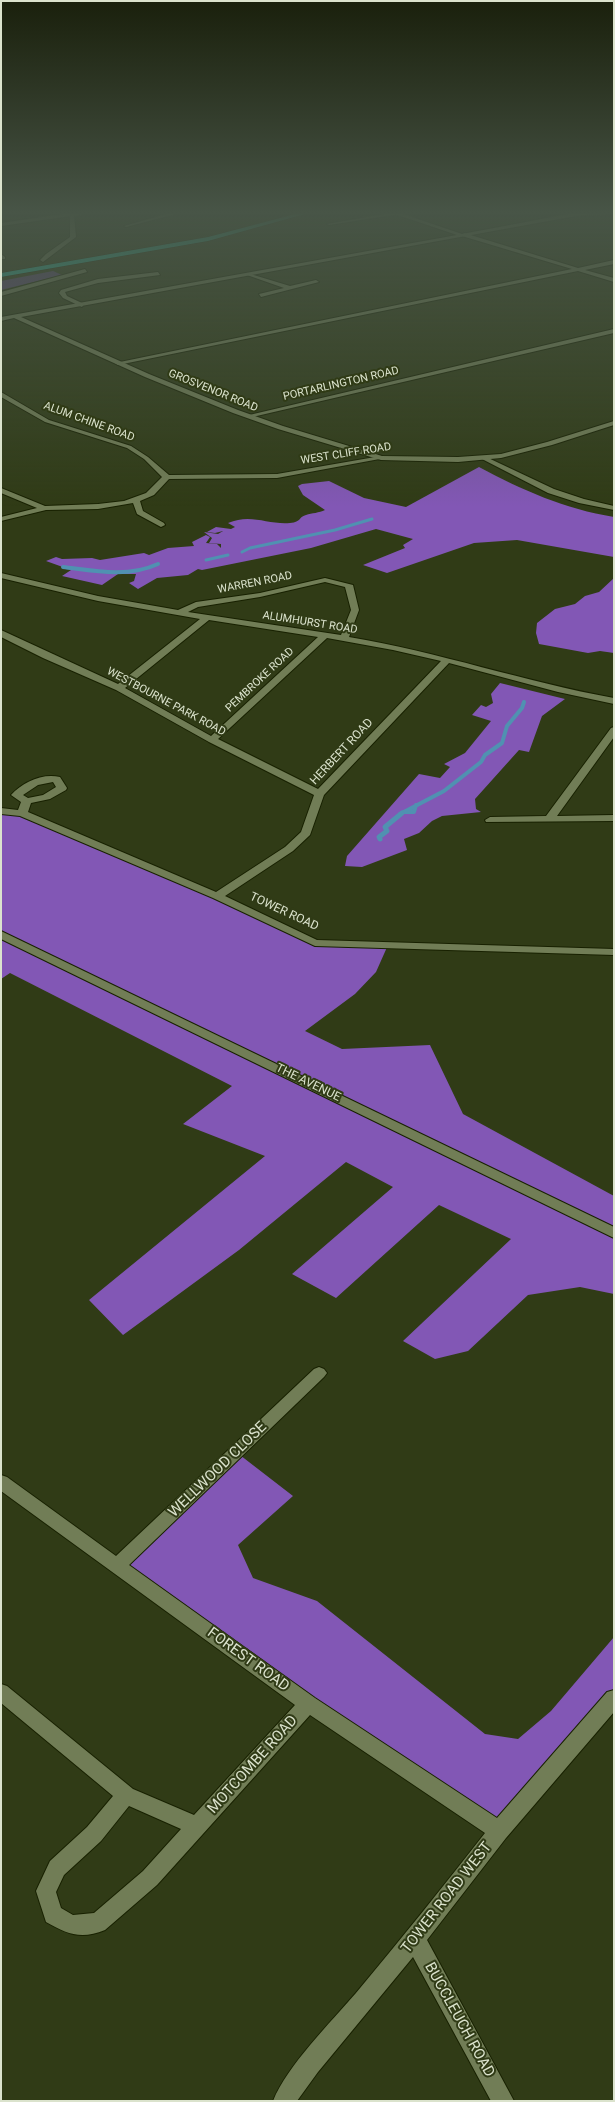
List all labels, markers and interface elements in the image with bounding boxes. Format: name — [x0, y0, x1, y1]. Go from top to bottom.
street label: PORTARLINGTON ROAD — [282, 364, 400, 404]
street label: GROSVENOR ROAD — [166, 367, 260, 415]
street label: ALUM CHINE ROAD — [42, 399, 136, 445]
street label: WEST CLIFF ROAD — [300, 440, 392, 468]
street label: WARREN ROAD — [217, 569, 293, 597]
street label: ALUMHURST ROAD — [262, 609, 358, 637]
street label: PEMBROKE ROAD — [223, 645, 297, 715]
street label: WESTBOURNE PARK ROAD — [104, 665, 228, 739]
street label: HERBERT ROAD — [308, 716, 376, 788]
street label: TOWER ROAD — [247, 890, 321, 934]
street label: THE AVENUE — [273, 1061, 343, 1105]
street label: WELLWOOD CLOSE — [165, 1419, 271, 1521]
street label: FOREST ROAD — [203, 1624, 293, 1696]
street label: MOTCOMBE ROAD — [204, 1712, 302, 1818]
street label: TOWER ROAD WEST — [398, 1839, 496, 1957]
street label: BUCCLEUCH ROAD — [420, 1960, 498, 2080]

